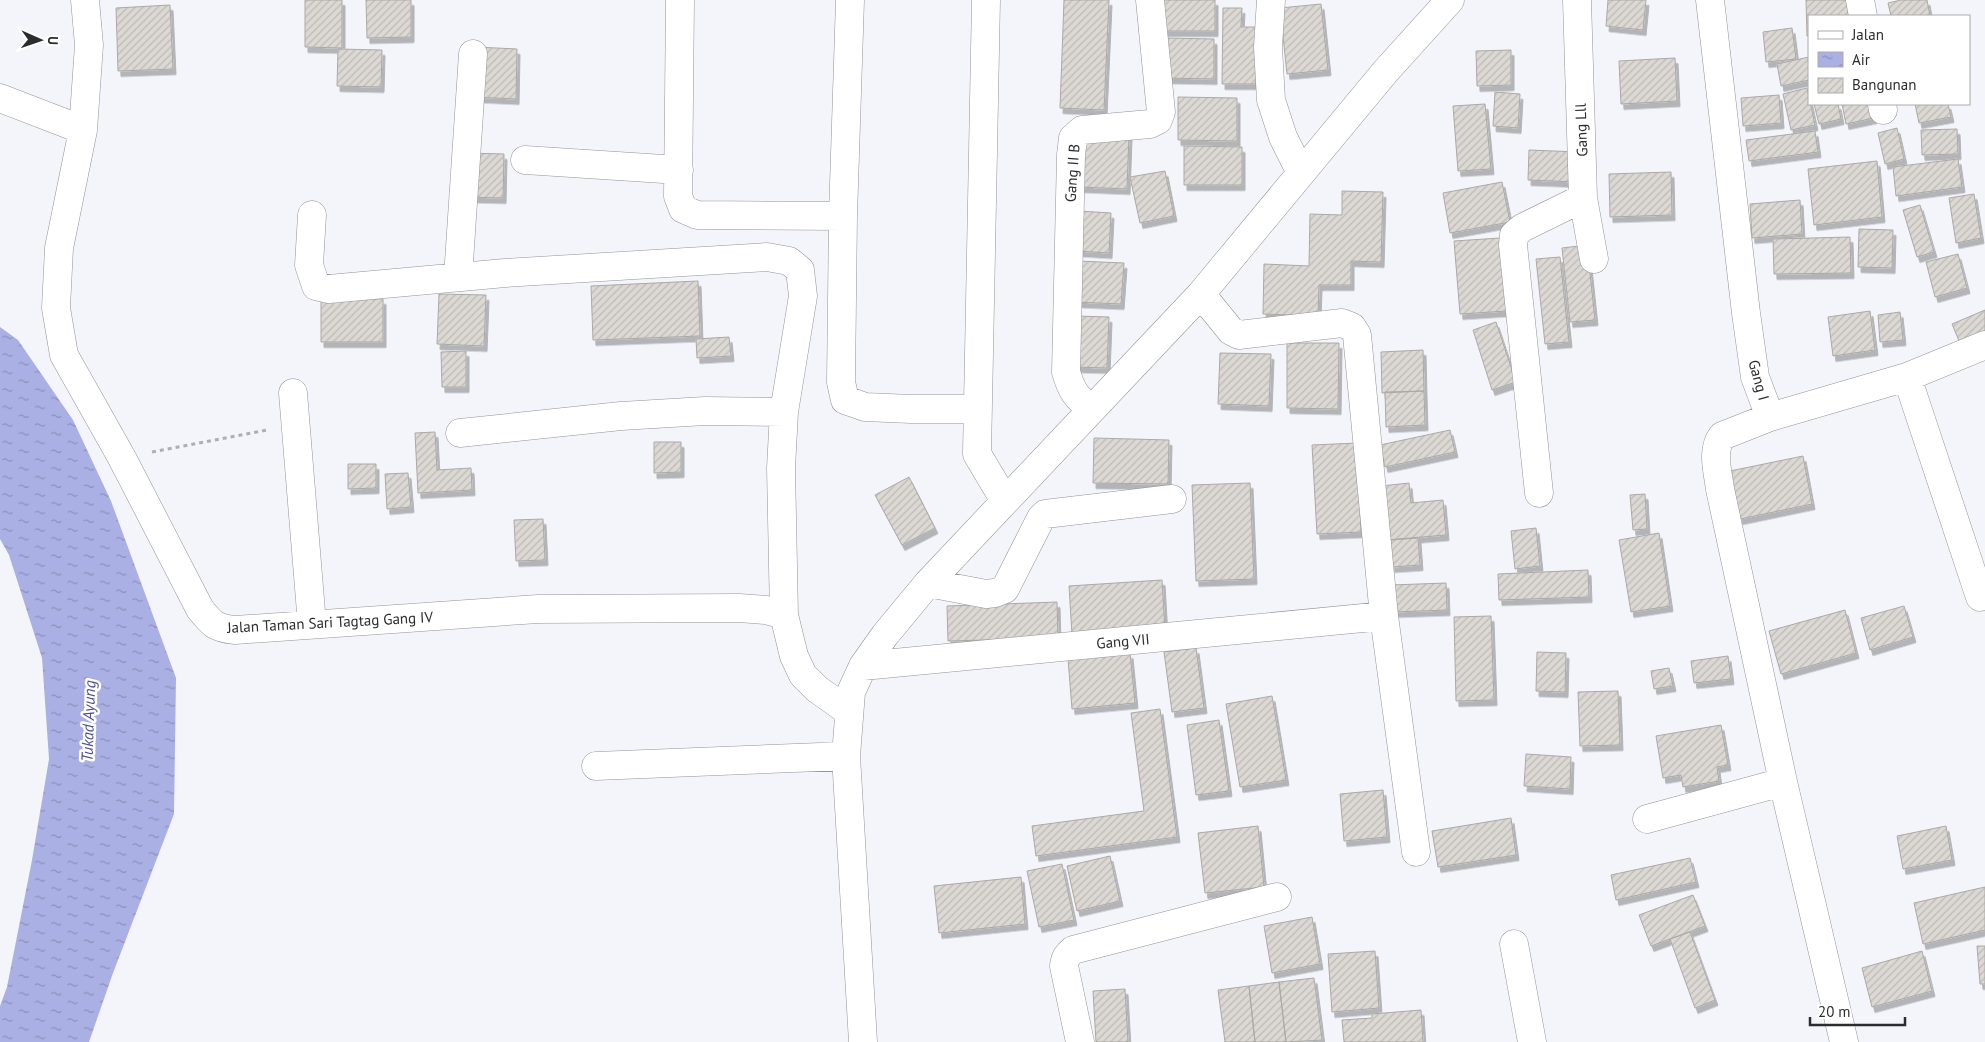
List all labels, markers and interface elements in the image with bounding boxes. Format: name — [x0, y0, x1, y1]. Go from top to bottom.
north arrow — [15, 15, 65, 65]
legend — [1808, 15, 1970, 105]
text: Jalan — [1851, 25, 1884, 44]
text: U — [44, 36, 62, 45]
text: Air — [1852, 50, 1870, 69]
text: Bangunan — [1852, 75, 1916, 94]
street label: Gang Lll — [1571, 102, 1591, 157]
street label: Gang II B — [1060, 143, 1084, 203]
street label: Gang I — [1744, 358, 1774, 402]
street label: Jalan Taman Sari Tagtag Gang IV — [226, 607, 434, 637]
street label: Gang VII — [1095, 629, 1151, 653]
water label: Tukad Ayung — [77, 680, 99, 762]
scale bar — [1810, 994, 1905, 1026]
text: 20 m — [1818, 1002, 1851, 1021]

